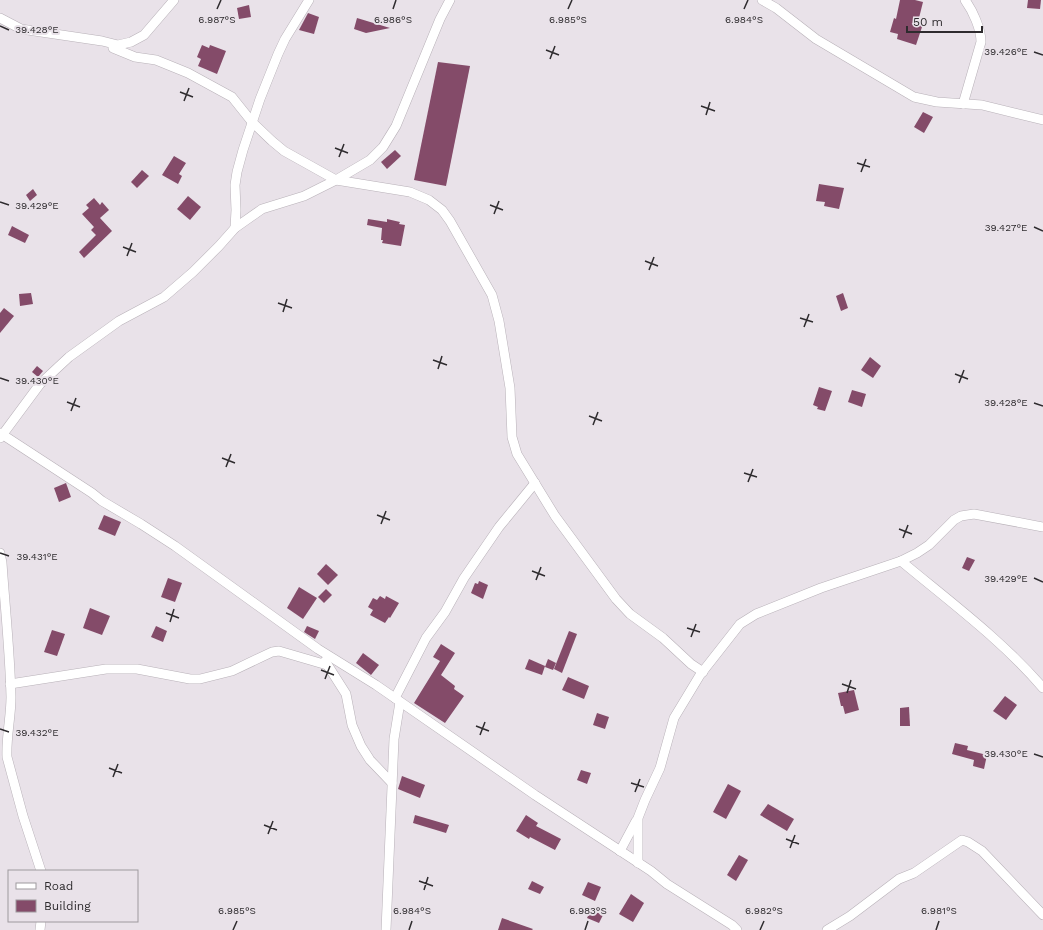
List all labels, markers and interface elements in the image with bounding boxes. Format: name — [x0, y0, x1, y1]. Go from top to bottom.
scale bar — [907, 8, 982, 34]
text: 6.987°S — [198, 14, 236, 25]
text: 6.986°S — [374, 14, 412, 25]
text: 6.985°S — [549, 14, 587, 25]
text: 6.984°S — [725, 14, 763, 25]
text: 50 m — [913, 15, 943, 29]
text: 39.428°E — [15, 24, 59, 35]
text: 39.426°E — [984, 46, 1028, 57]
text: 39.429°E — [15, 200, 59, 211]
text: 39.427°E — [985, 222, 1027, 233]
text: 39.430°E — [15, 375, 59, 386]
text: 39.428°E — [984, 397, 1028, 408]
text: 39.431°E — [16, 551, 58, 562]
text: 39.429°E — [984, 573, 1028, 584]
text: 39.432°E — [15, 727, 59, 738]
text: 39.430°E — [984, 748, 1028, 759]
legend — [8, 870, 138, 922]
text: Road — [44, 879, 73, 893]
text: Building — [44, 899, 91, 913]
text: 6.985°S — [218, 905, 256, 916]
text: 6.984°S — [393, 905, 431, 916]
text: 6.983°S — [569, 905, 607, 916]
text: 6.982°S — [745, 905, 783, 916]
text: 6.981°S — [921, 905, 957, 916]

